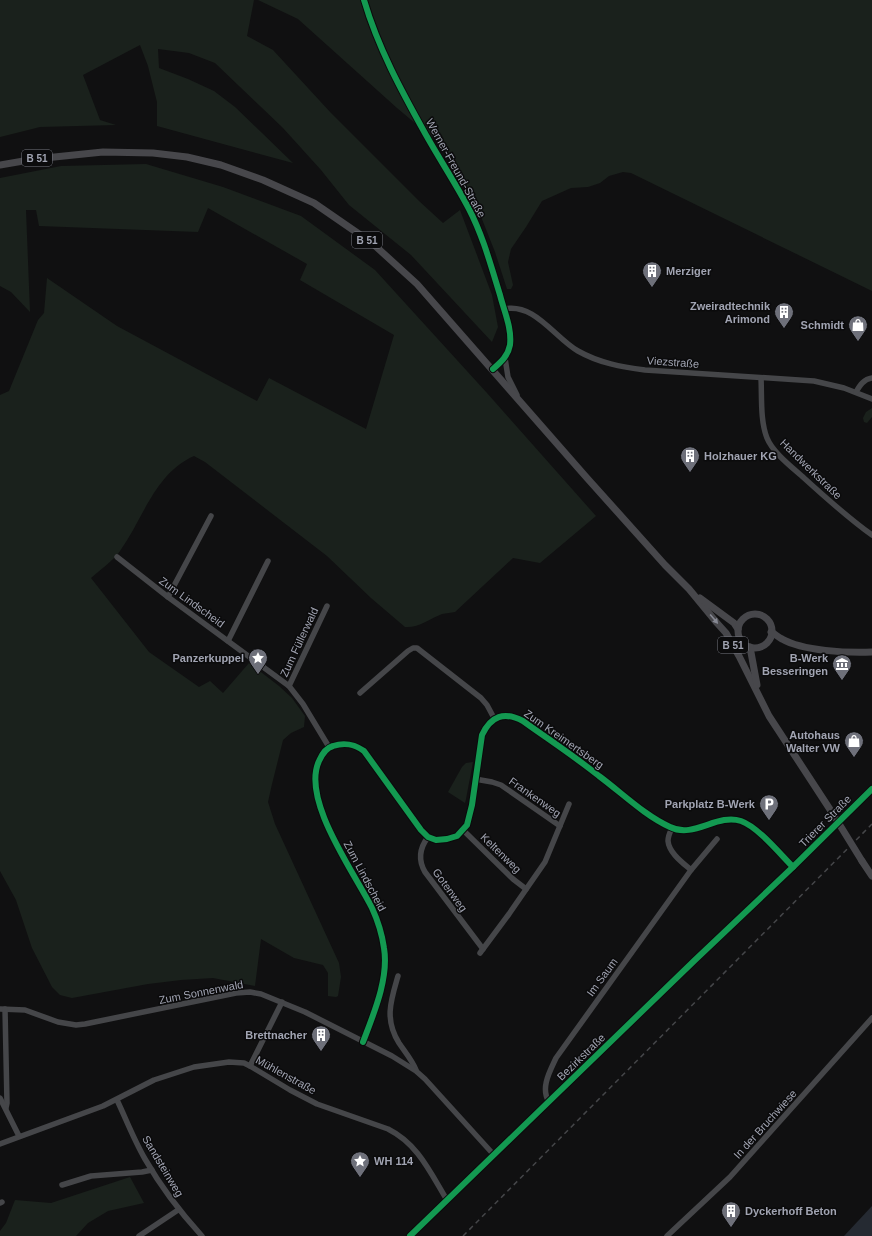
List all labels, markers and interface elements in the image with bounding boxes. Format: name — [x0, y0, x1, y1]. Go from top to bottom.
street label: Werner-Freund-Straße — [424, 117, 488, 219]
road number: B 51 — [22, 150, 52, 166]
road number: B 51 — [352, 232, 382, 248]
building icon: Merziger — [641, 260, 663, 288]
place label: Merziger — [666, 265, 712, 277]
place label: Zweiradtechnik Arimond — [690, 300, 771, 325]
building icon: Zweiradtechnik Arimond — [773, 301, 795, 329]
shop icon: Schmidt — [847, 314, 869, 342]
place label: Schmidt — [801, 319, 844, 331]
street label: Viezstraße — [646, 354, 700, 370]
street label: Handwerkstraße — [778, 437, 844, 501]
building icon: Holzhauer KG — [679, 445, 701, 473]
place label: Holzhauer KG — [704, 450, 777, 462]
street label: Zum Lindscheid — [157, 574, 227, 630]
street label: Zum Füllerwald — [278, 605, 320, 679]
one-way arrow — [710, 614, 719, 625]
road number: B 51 — [718, 637, 748, 653]
place icon: Panzerkuppel — [247, 647, 269, 675]
place label: Panzerkuppel — [172, 652, 244, 664]
place label: B-Werk Besseringen — [762, 652, 829, 677]
museum icon: B-Werk Besseringen — [831, 653, 853, 681]
street label: Zum Kreimertsberg — [522, 707, 606, 771]
place label: Autohaus Walter VW — [786, 729, 841, 754]
shop icon: Autohaus Walter VW — [843, 730, 865, 758]
street label: Frankenweg — [507, 775, 563, 819]
parking icon: Parkplatz B-Werk — [758, 793, 780, 821]
street label: Trierer Straße — [797, 793, 853, 849]
place label: Parkplatz B-Werk — [665, 798, 756, 810]
street label: Keltenweg — [478, 831, 524, 875]
street label: Zum Lindscheid — [341, 839, 389, 913]
street label: Gotenweg — [430, 866, 470, 914]
street label: Im Saum — [584, 956, 620, 998]
street label: Zum Sonnenwald — [158, 978, 244, 1006]
building icon: Brettnacher — [310, 1024, 332, 1052]
place label: Brettnacher — [245, 1029, 308, 1041]
street label: Bezirkstraße — [555, 1031, 607, 1083]
street label: Mühlenstraße — [254, 1053, 318, 1097]
street label: In der Bruchwiese — [731, 1087, 799, 1161]
street label: Sandsteinweg — [140, 1133, 186, 1199]
place icon: WH 114 — [349, 1150, 371, 1178]
place label: WH 114 — [374, 1155, 414, 1167]
building icon: Dyckerhoff Beton — [720, 1200, 742, 1228]
place label: Dyckerhoff Beton — [745, 1205, 837, 1217]

